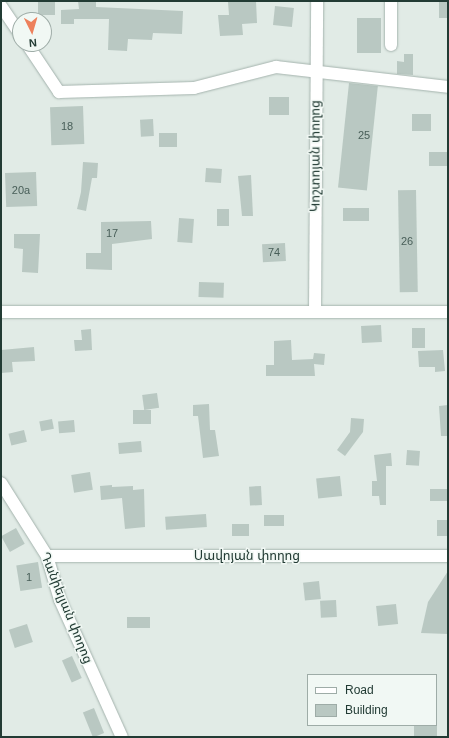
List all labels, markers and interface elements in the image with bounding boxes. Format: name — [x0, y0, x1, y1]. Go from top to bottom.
north arrow — [12, 12, 52, 52]
text: N — [28, 37, 37, 49]
street label: Կոշտոյան փողոց — [308, 100, 324, 212]
house number: 18 — [61, 119, 73, 133]
house number: 25 — [358, 128, 370, 142]
house number: 20a — [12, 183, 30, 197]
house number: 17 — [106, 226, 118, 240]
house number: 26 — [401, 234, 413, 248]
house number: 74 — [268, 245, 280, 259]
street label: Սավոյան փողոց — [194, 548, 300, 564]
street label: Դանիելյան փողոց — [37, 550, 95, 666]
house number: 1 — [26, 570, 32, 584]
legend — [307, 674, 437, 726]
text: Road — [345, 683, 374, 697]
text: Building — [345, 703, 388, 717]

